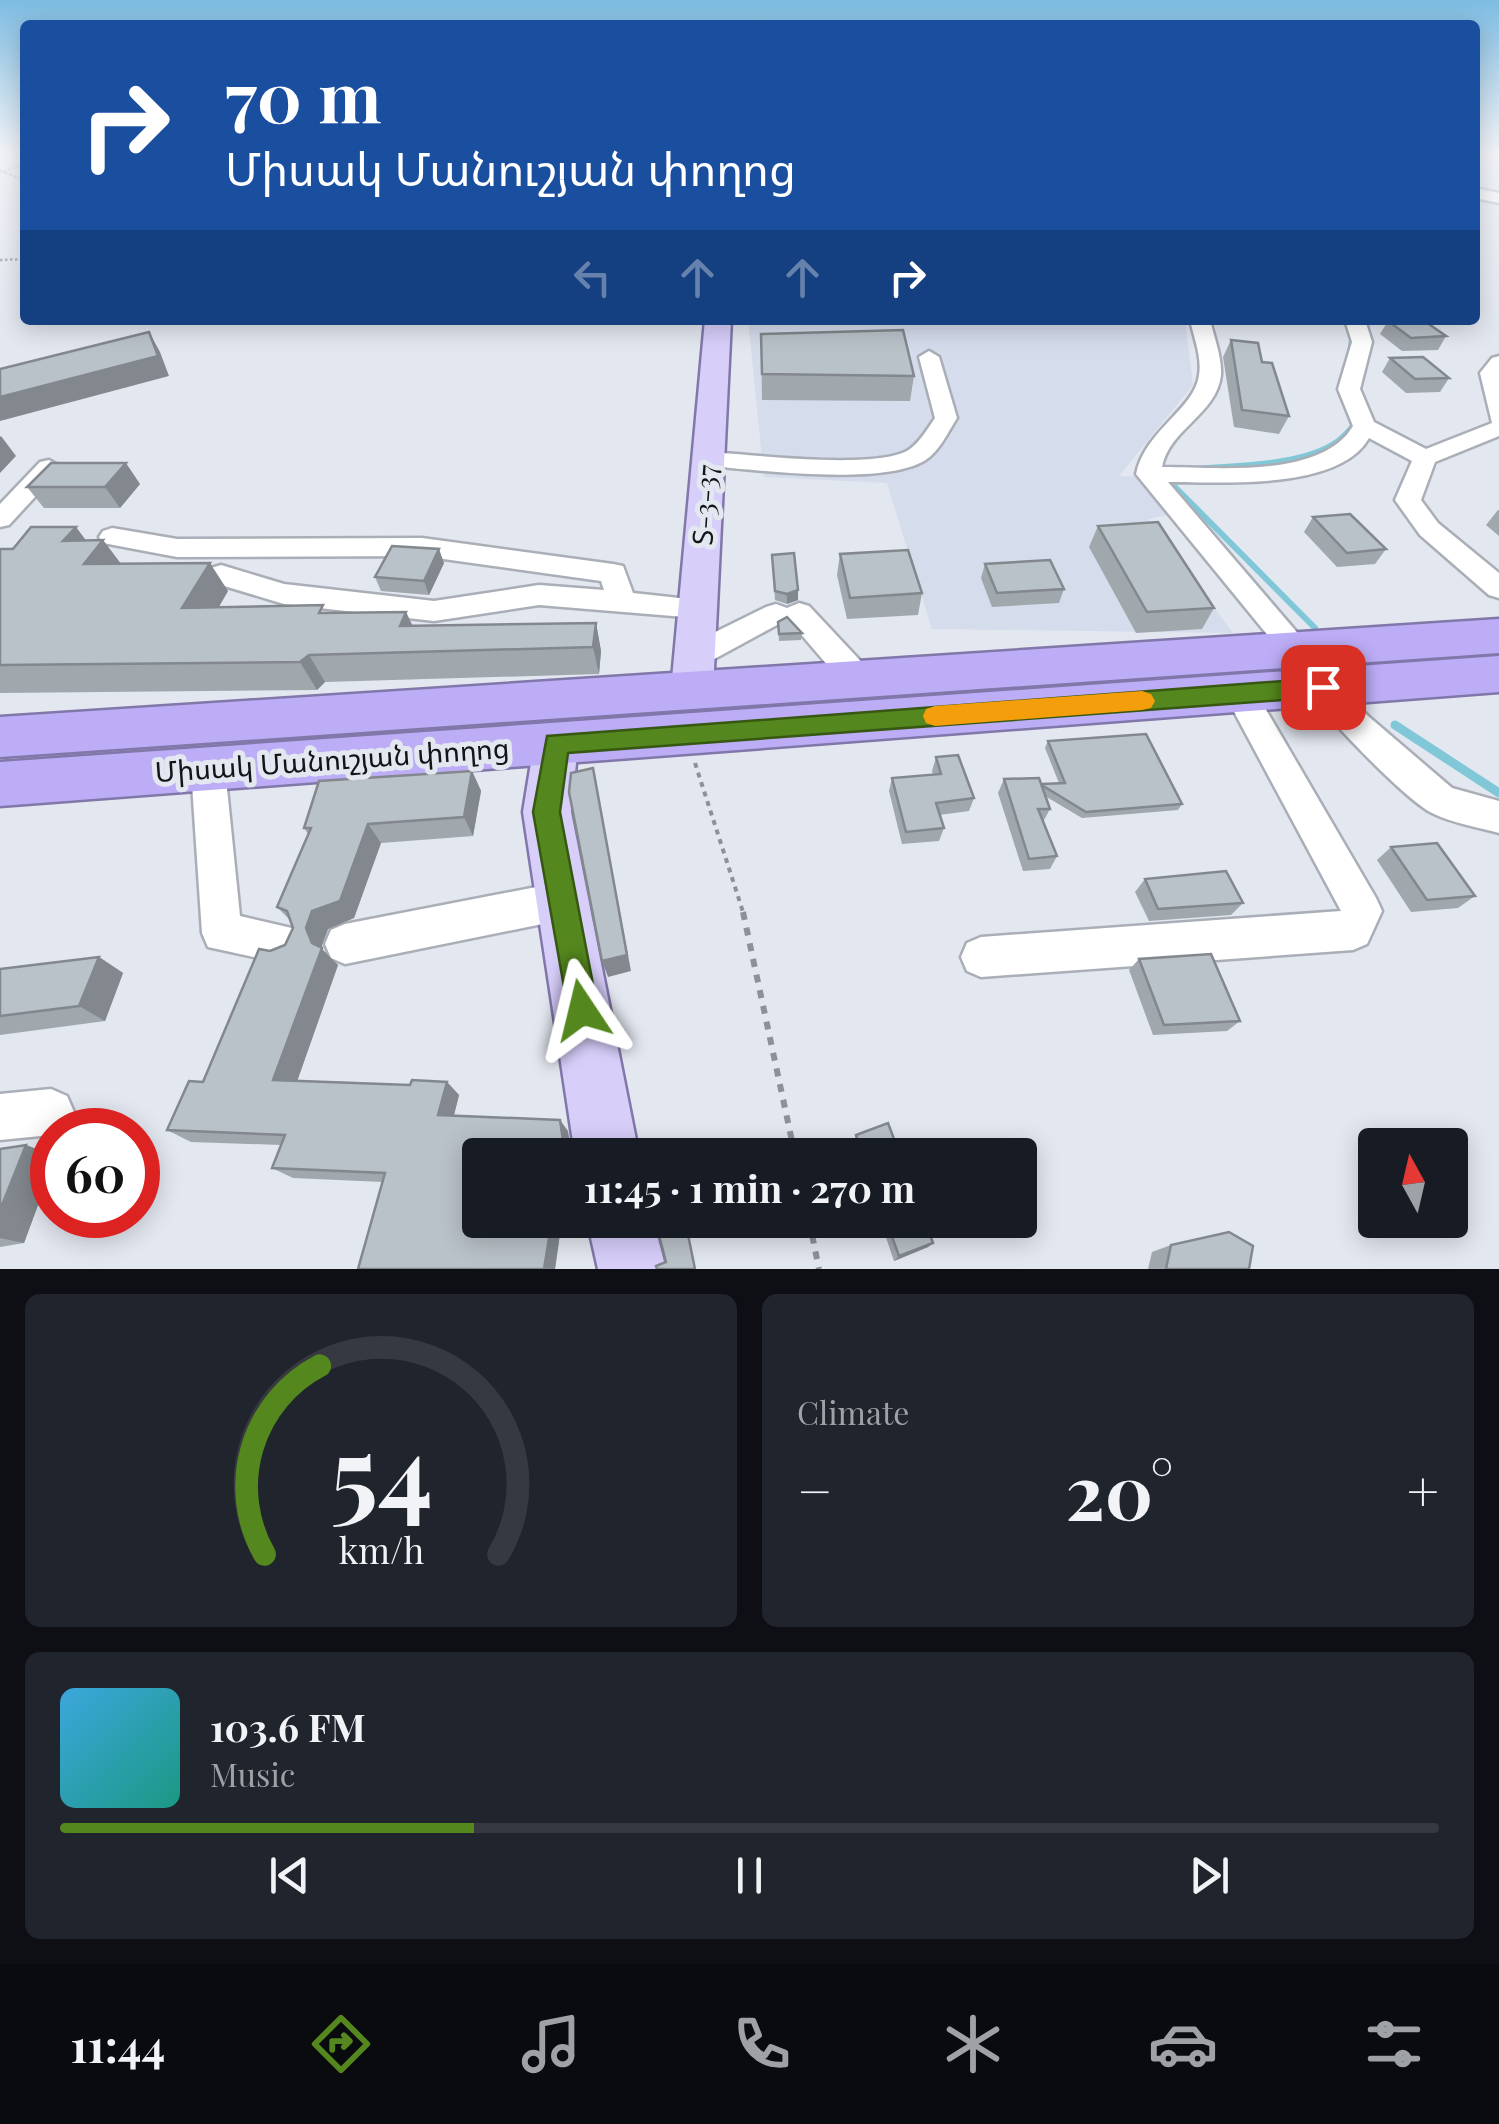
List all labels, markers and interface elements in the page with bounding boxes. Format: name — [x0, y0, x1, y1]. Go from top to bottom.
text: 70 m — [225, 47, 382, 141]
icon: right — [60, 60, 190, 190]
text: Միսակ Մանուշյան փողոց — [225, 137, 796, 197]
icon: left — [565, 250, 620, 305]
icon: ahead — [670, 250, 725, 305]
icon: ahead — [775, 250, 830, 305]
icon: right — [880, 250, 935, 305]
street label: Տ-3-37 — [682, 463, 725, 546]
pin — [1281, 645, 1366, 730]
icon: arrive — [1296, 660, 1351, 715]
street label: Միսակ Մանուշյան փողոց — [153, 728, 510, 789]
position arrow — [530, 958, 634, 1062]
speed limit sign: 60 — [30, 1108, 160, 1238]
north arrow — [1358, 1128, 1468, 1238]
map controls — [1358, 1128, 1468, 1238]
text: 11:45 · 1 min · 270 m — [584, 1162, 915, 1213]
text: Climate — [797, 1390, 909, 1433]
text: 54 — [330, 1399, 432, 1538]
text: 20° — [1066, 1439, 1174, 1539]
text: − — [797, 1452, 833, 1526]
text: + — [1407, 1452, 1439, 1526]
text: km/h — [338, 1525, 424, 1573]
text: 103.6 FM — [210, 1701, 366, 1752]
text: Music — [210, 1752, 295, 1795]
icon: previous — [262, 1848, 317, 1903]
icon: pause — [722, 1848, 777, 1903]
icon: next — [1182, 1848, 1237, 1903]
icon: directions — [306, 2009, 376, 2079]
icon: music — [516, 2009, 586, 2079]
icon: phone — [727, 2009, 797, 2079]
icon: climate — [938, 2009, 1008, 2079]
icon: car — [1148, 2009, 1218, 2079]
icon: filters — [1359, 2009, 1429, 2079]
text: 11:44 — [70, 2014, 165, 2074]

